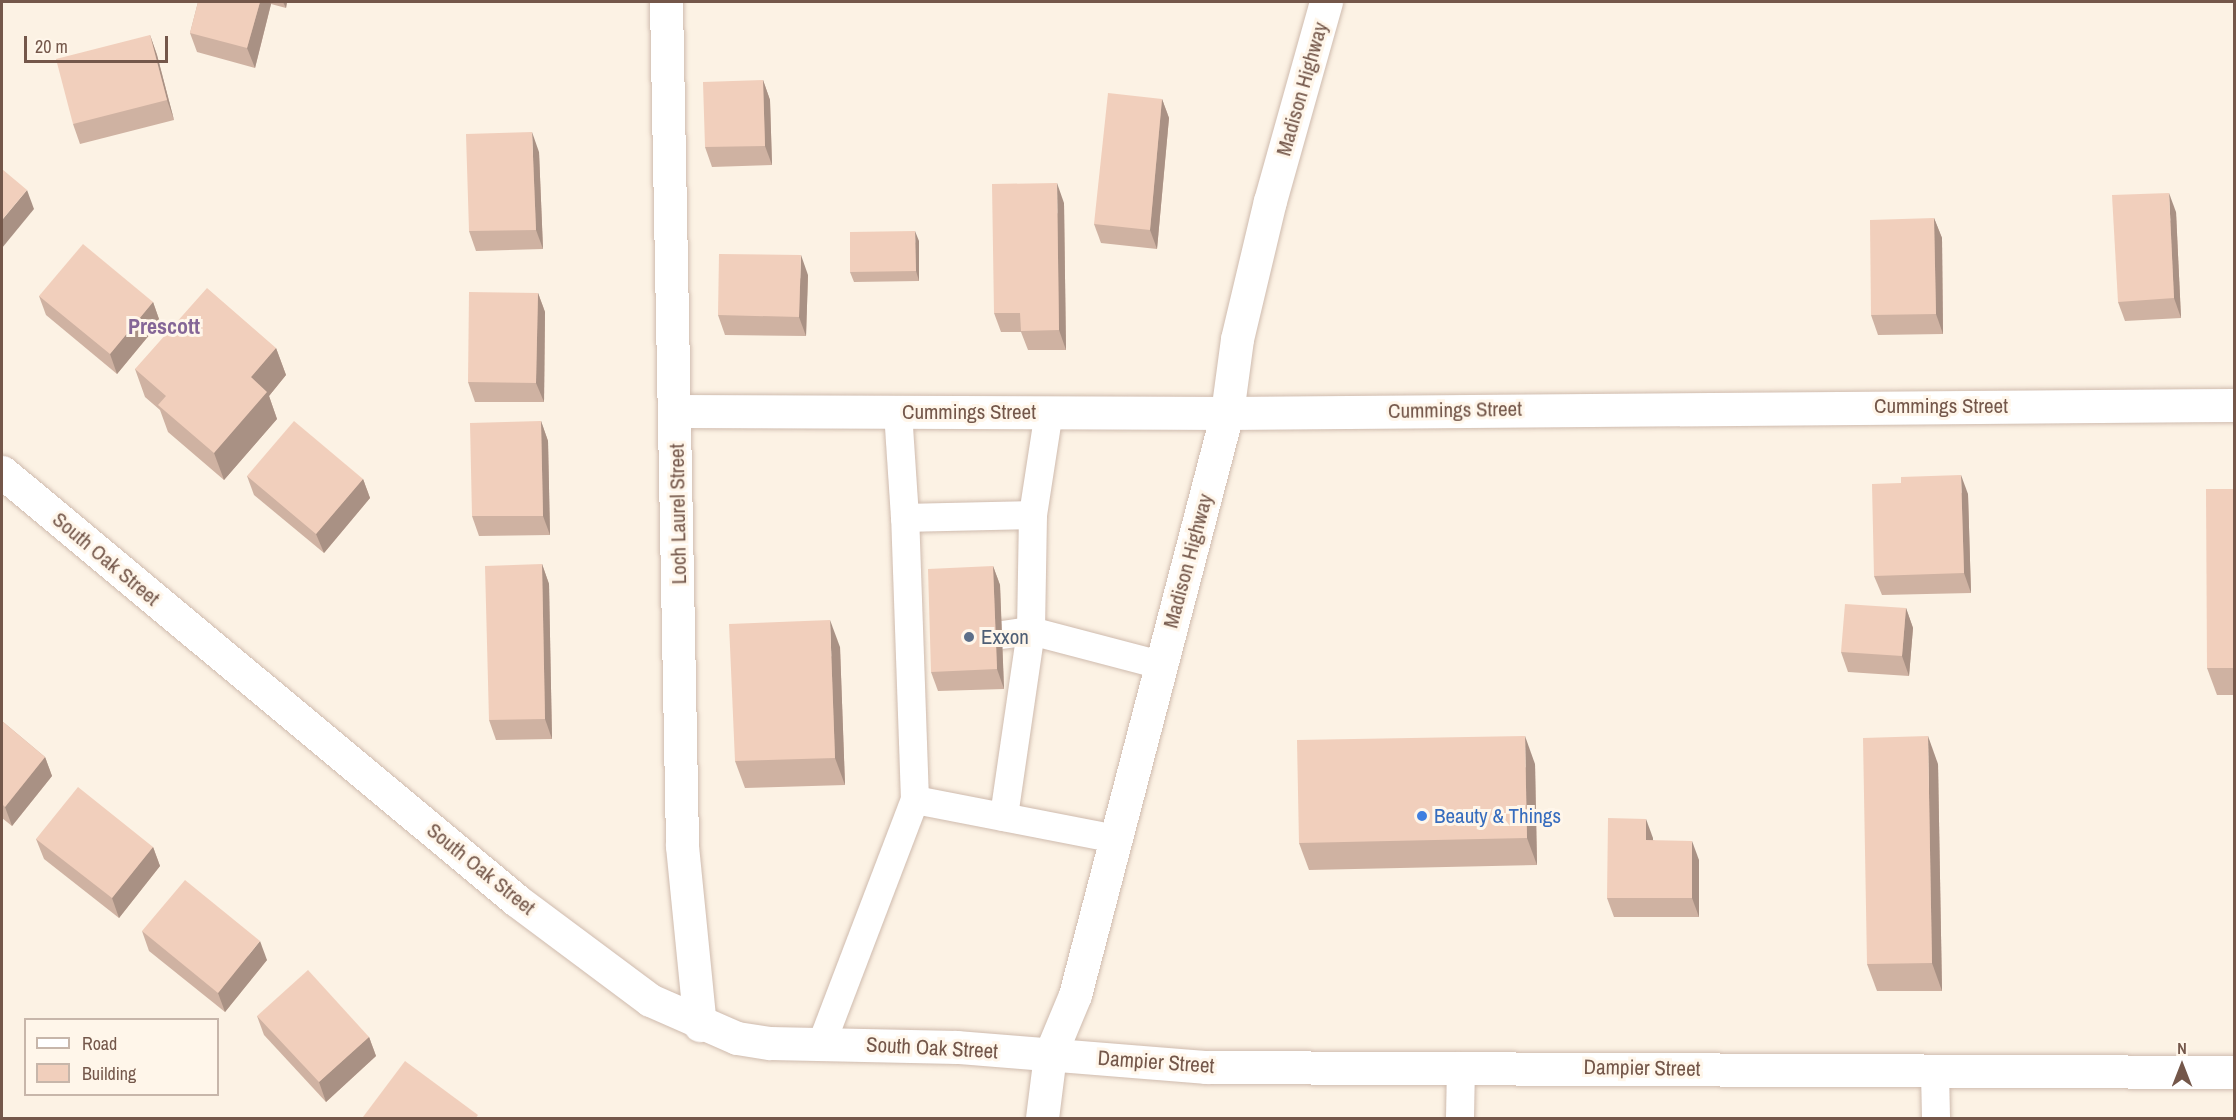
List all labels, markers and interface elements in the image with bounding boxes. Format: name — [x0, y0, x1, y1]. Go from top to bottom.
street label: Madison Highway — [1271, 19, 1333, 159]
scale bar — [27, 24, 171, 62]
text: 20 m — [35, 34, 68, 59]
district label: Prescott — [128, 314, 200, 340]
street label: Cummings Street — [1874, 393, 2008, 419]
street label: Cummings Street — [1388, 396, 1522, 424]
street label: Cummings Street — [902, 399, 1036, 425]
street label: Loch Laurel Street — [664, 443, 692, 585]
street label: Madison Highway — [1158, 491, 1218, 631]
street label: South Oak Street — [47, 507, 165, 611]
place label: Exxon — [981, 624, 1029, 650]
marker: Exxon — [962, 630, 976, 644]
place label: Beauty & Things — [1434, 803, 1561, 829]
marker: Beauty & Things — [1415, 809, 1429, 823]
street label: South Oak Street — [422, 818, 540, 920]
legend — [24, 1018, 219, 1096]
text: Road — [82, 1031, 117, 1056]
street label: South Oak Street — [865, 1032, 999, 1064]
north arrow — [2152, 1036, 2212, 1096]
text: N — [2177, 1037, 2187, 1059]
street label: Dampier Street — [1097, 1045, 1215, 1079]
street label: Dampier Street — [1583, 1054, 1701, 1082]
text: Building — [82, 1061, 136, 1086]

